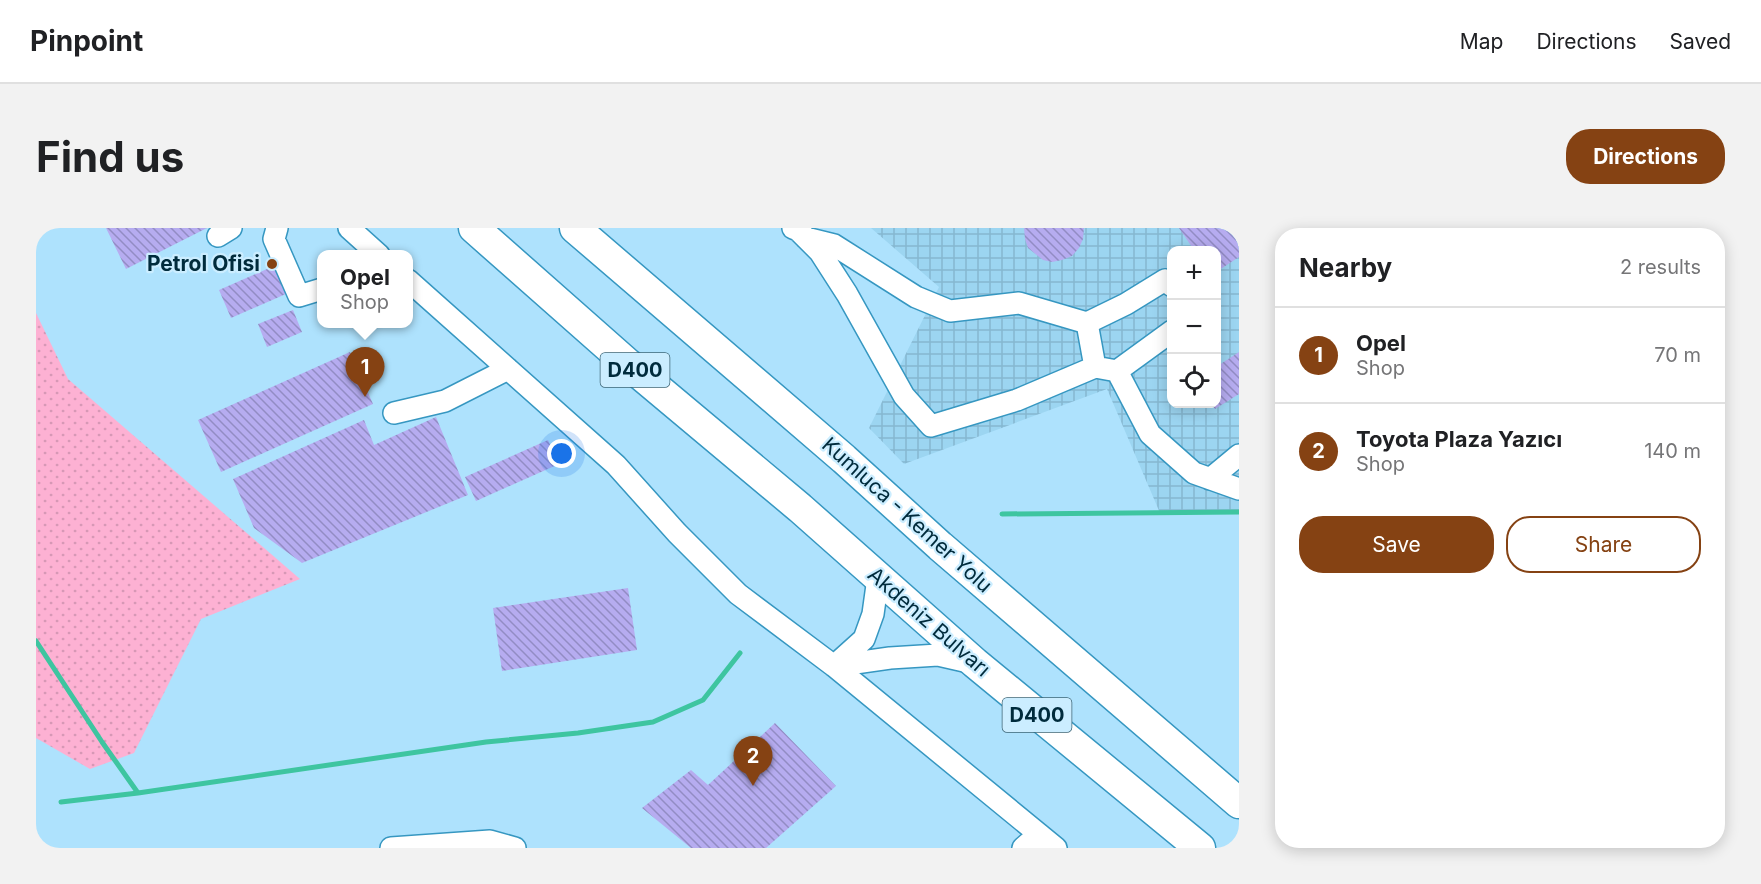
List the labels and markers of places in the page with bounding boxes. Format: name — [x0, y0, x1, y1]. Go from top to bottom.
place label: Petrol Ofisi — [147, 251, 260, 276]
marker: Petrol Ofisi — [265, 257, 279, 271]
pin: 1 — [346, 348, 384, 397]
pin: 2 — [734, 736, 772, 786]

